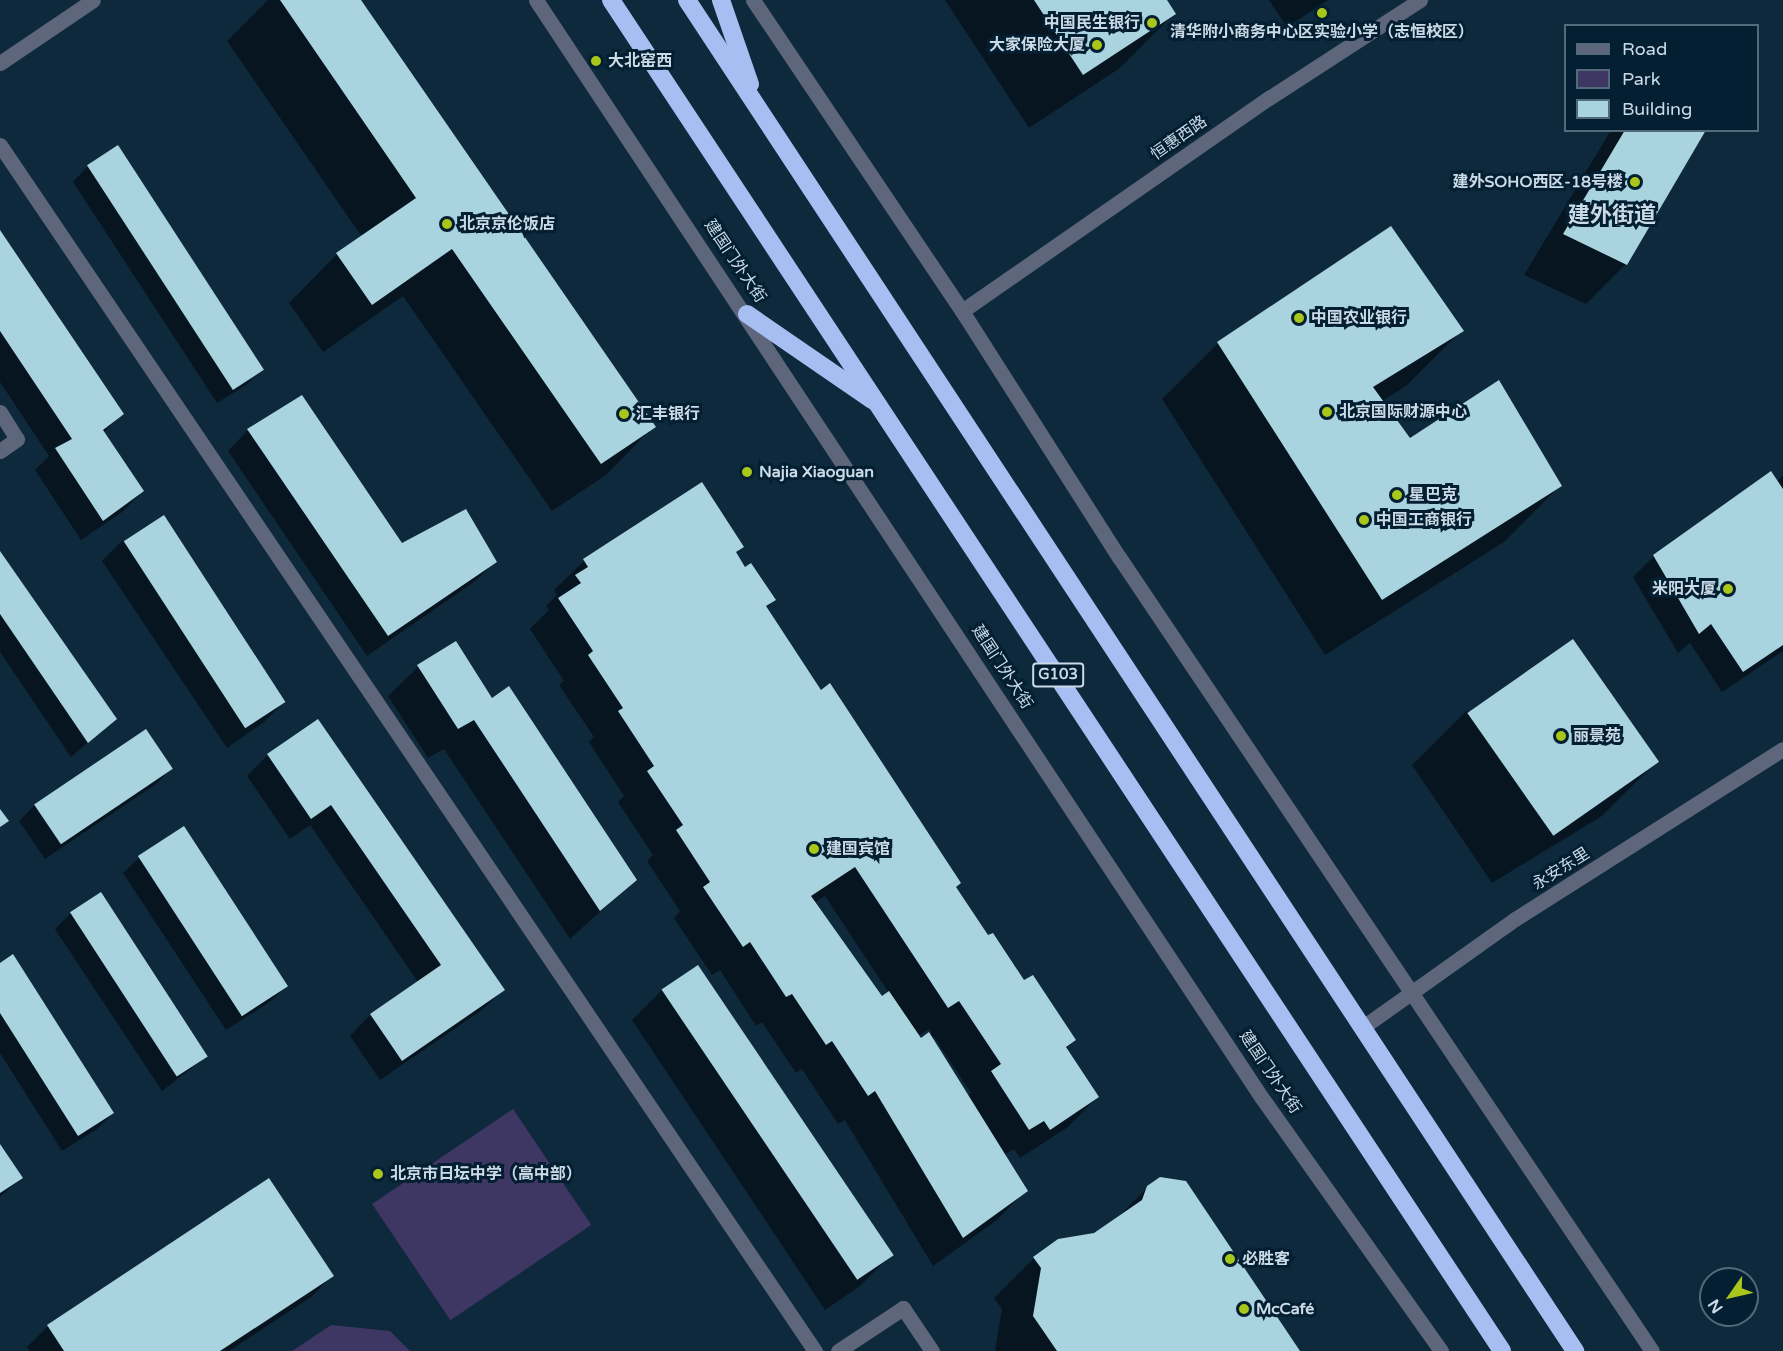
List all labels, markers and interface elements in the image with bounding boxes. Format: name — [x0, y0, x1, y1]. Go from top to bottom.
marker: 清华附小商务中心区实验小学（志恒校区） — [1315, 6, 1329, 20]
place label: 中国民生银行 — [1044, 13, 1140, 33]
marker: 中国民生银行 — [1145, 16, 1159, 30]
place label: 清华附小商务中心区实验小学（志恒校区） — [1170, 22, 1474, 42]
legend — [1564, 24, 1759, 132]
place label: 大家保险大厦 — [989, 35, 1085, 55]
marker: 大家保险大厦 — [1090, 38, 1104, 52]
text: Road — [1622, 38, 1667, 60]
place label: 大北窑西 — [608, 51, 672, 71]
marker: 大北窑西 — [589, 54, 603, 68]
text: Park — [1622, 68, 1660, 90]
text: Building — [1622, 98, 1692, 120]
street label: 恒惠西路 — [1147, 112, 1211, 164]
place label: 建外SOHO西区-18号楼 — [1452, 172, 1623, 192]
marker: 建外SOHO西区-18号楼 — [1628, 175, 1642, 189]
district label: 建外街道 — [1568, 203, 1656, 229]
place label: 北京京伦饭店 — [459, 214, 555, 234]
street label: 建国门外大街 — [700, 216, 770, 306]
marker: 北京京伦饭店 — [440, 217, 454, 231]
place label: 中国农业银行 — [1311, 308, 1407, 328]
marker: 中国农业银行 — [1292, 311, 1306, 325]
place label: 北京国际财源中心 — [1339, 402, 1467, 422]
place label: 汇丰银行 — [636, 404, 700, 424]
marker: 北京国际财源中心 — [1320, 405, 1334, 419]
marker: 汇丰银行 — [617, 407, 631, 421]
place label: Najia Xiaoguan — [759, 462, 874, 482]
marker: Najia Xiaoguan — [740, 465, 754, 479]
place label: 星巴克 — [1409, 485, 1457, 505]
marker: 星巴克 — [1390, 488, 1404, 502]
place label: 中国工商银行 — [1376, 510, 1472, 530]
marker: 中国工商银行 — [1357, 513, 1371, 527]
place label: 米阳大厦 — [1652, 579, 1716, 599]
marker: 米阳大厦 — [1721, 582, 1735, 596]
street label: 建国门外大街 — [968, 622, 1036, 712]
road number: G103 — [1031, 663, 1085, 687]
place label: 丽景苑 — [1573, 726, 1621, 746]
marker: 丽景苑 — [1554, 729, 1568, 743]
place label: 建国宾馆 — [826, 839, 890, 859]
marker: 建国宾馆 — [807, 842, 821, 856]
street label: 永安东里 — [1529, 844, 1593, 894]
street label: 建国门外大街 — [1235, 1027, 1305, 1117]
place label: 北京市日坛中学（高中部） — [390, 1164, 582, 1184]
marker: 北京市日坛中学（高中部） — [371, 1167, 385, 1181]
place label: 必胜客 — [1242, 1249, 1290, 1269]
marker: 必胜客 — [1223, 1252, 1237, 1266]
north arrow — [1699, 1267, 1759, 1327]
text: N — [1704, 1295, 1728, 1317]
place label: McCafé — [1256, 1299, 1314, 1319]
marker: McCafé — [1237, 1302, 1251, 1316]

